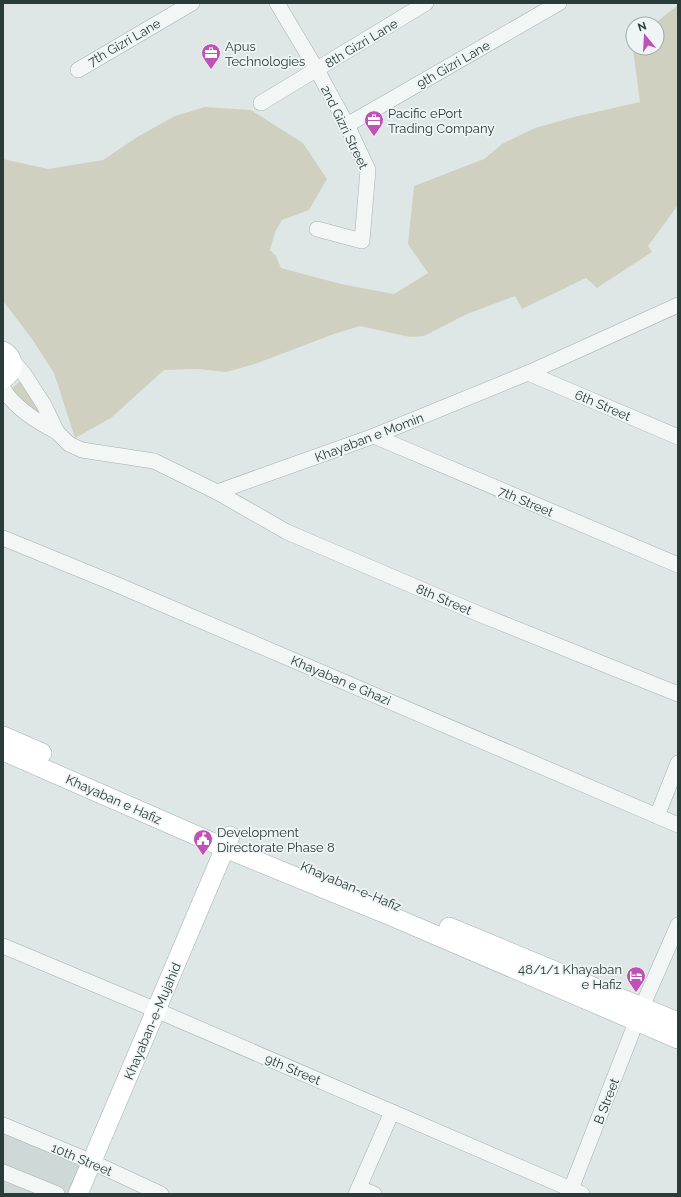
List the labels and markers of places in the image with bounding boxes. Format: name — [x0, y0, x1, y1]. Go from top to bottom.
place label: Apus Technologies — [225, 39, 305, 69]
office icon: Apus Technologies — [200, 42, 222, 70]
place label: Pacific ePort Trading Company — [388, 106, 494, 136]
office icon: Pacific ePort Trading Company — [363, 109, 385, 137]
place label: Development Directorate Phase 8 — [217, 825, 335, 855]
public building icon: Development Directorate Phase 8 — [192, 828, 214, 856]
place label: 48/1/1 Khayaban e Hafiz — [518, 962, 622, 992]
hotel icon: 48/1/1 Khayaban e Hafiz — [625, 965, 647, 993]

